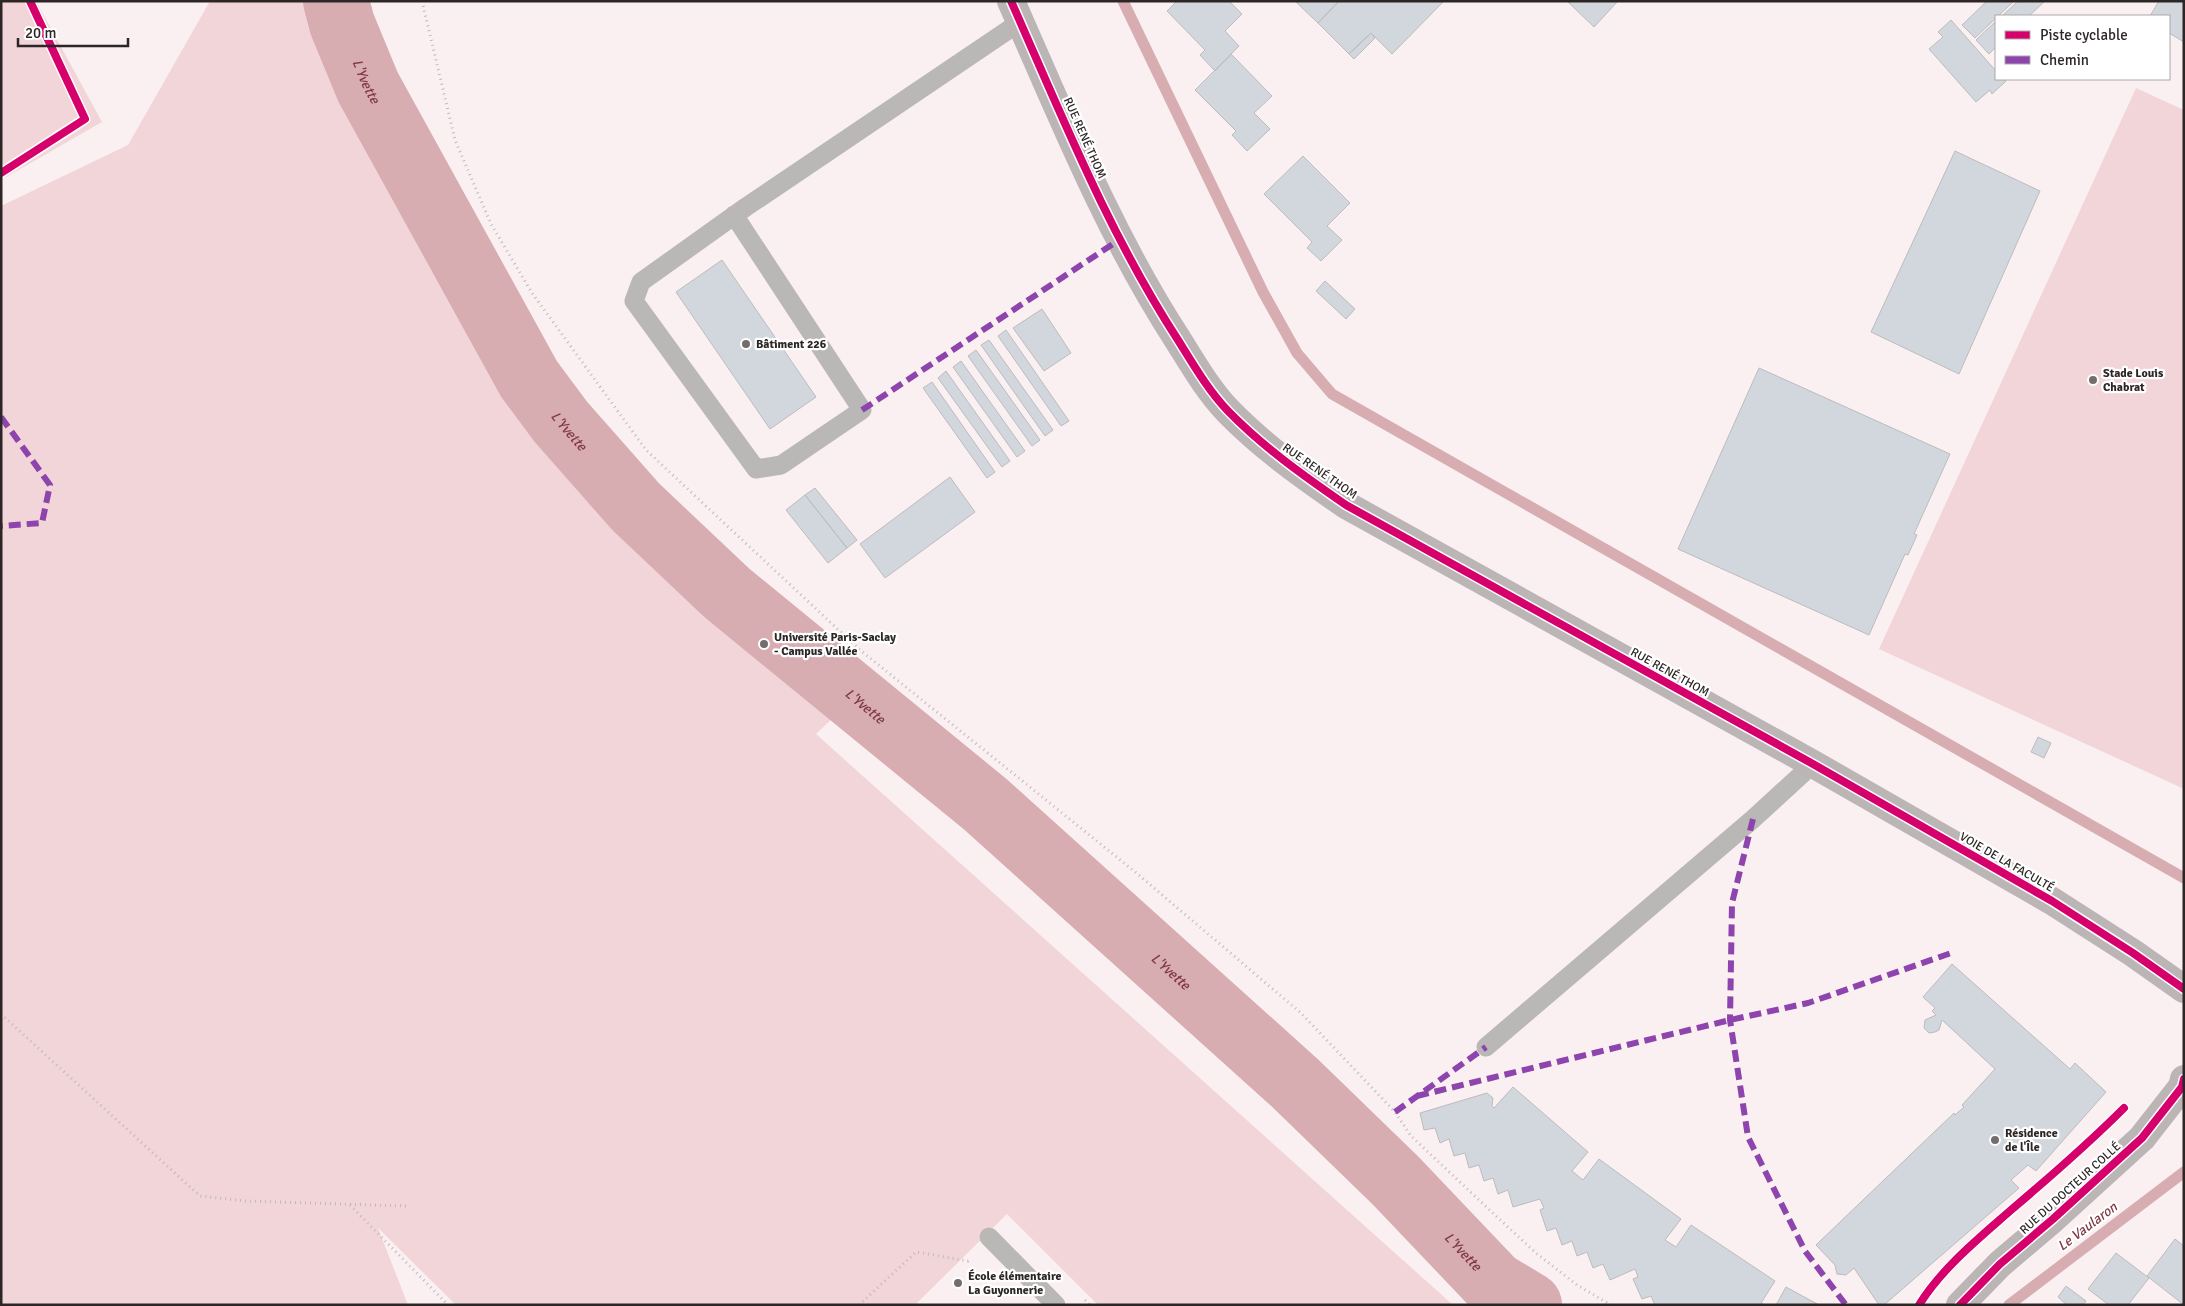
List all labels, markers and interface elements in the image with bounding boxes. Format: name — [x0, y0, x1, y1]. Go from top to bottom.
scale bar — [18, 15, 128, 47]
legend — [1995, 15, 2170, 80]
text: 20 m — [25, 24, 56, 42]
text: Piste cyclable — [2040, 26, 2128, 44]
text: Chemin — [2040, 51, 2089, 69]
water label: L'Yvette — [349, 57, 384, 107]
street label: RUE RENÉ THOM — [1060, 95, 1109, 181]
place label: Bâtiment 226 — [756, 337, 827, 352]
marker: Bâtiment 226 — [740, 338, 752, 350]
place label: Stade Louis Chabrat — [2103, 366, 2164, 395]
marker: Stade Louis Chabrat — [2087, 374, 2099, 386]
water label: L'Yvette — [547, 408, 591, 455]
street label: RUE RENÉ THOM — [1280, 440, 1360, 503]
place label: Université Paris-Saclay - Campus Vallée — [774, 630, 896, 659]
marker: Université Paris-Saclay - Campus Vallée — [758, 638, 770, 650]
street label: RUE RENÉ THOM — [1628, 645, 1712, 700]
water label: L'Yvette — [841, 685, 889, 728]
street label: VOIE DE LA FACULTÉ — [1957, 829, 2057, 896]
water label: L'Yvette — [1148, 950, 1194, 994]
place label: Résidence de l'Île — [2005, 1126, 2058, 1155]
marker: Résidence de l'Île — [1989, 1134, 2001, 1146]
street label: RUE DU DOCTEUR COLLÉ — [2017, 1139, 2124, 1238]
water label: Le Vaularon — [2054, 1198, 2121, 1254]
water label: L'Yvette — [1441, 1229, 1486, 1275]
place label: École élémentaire La Guyonnerie — [968, 1269, 1062, 1298]
marker: École élémentaire La Guyonnerie — [952, 1277, 964, 1289]

